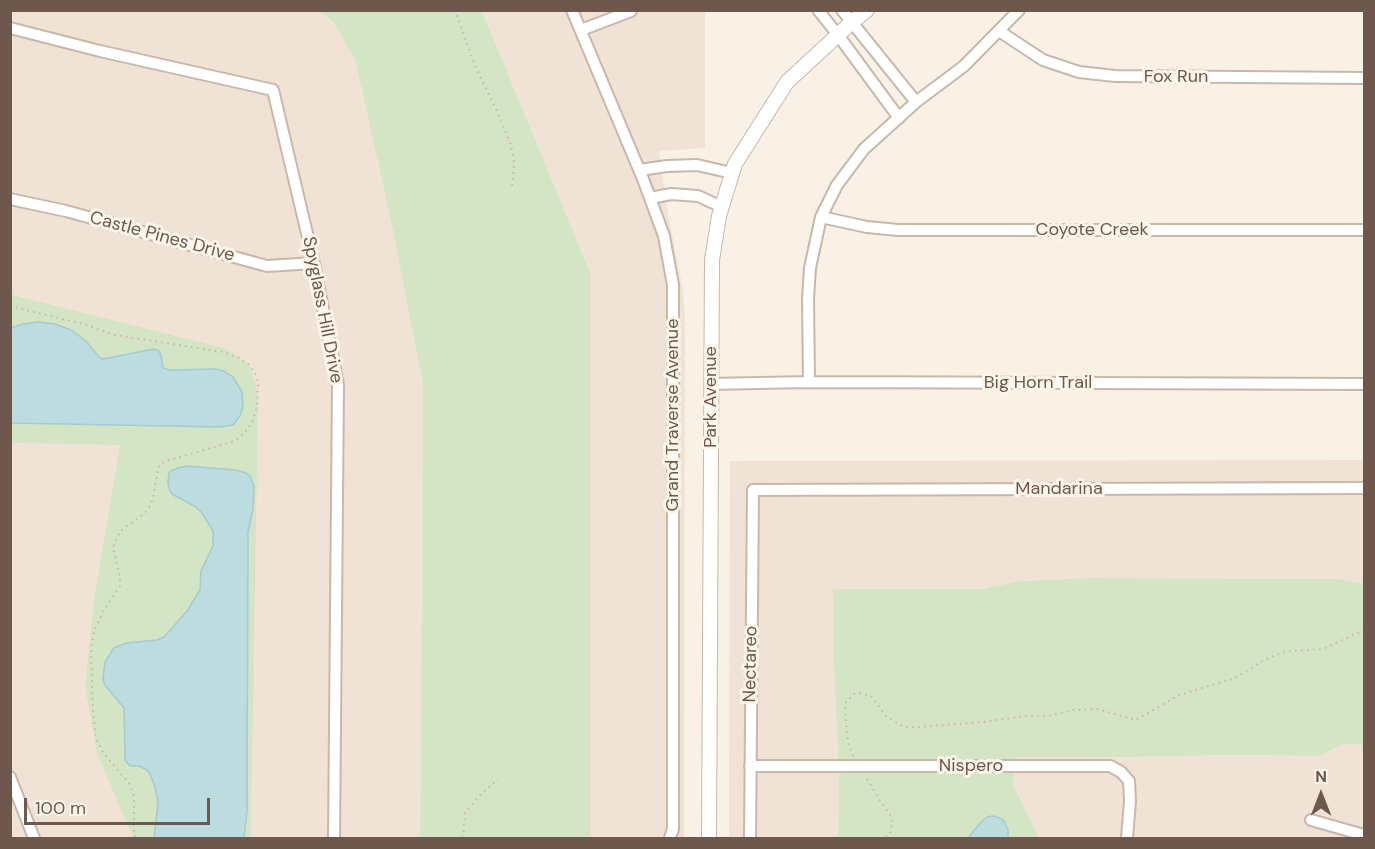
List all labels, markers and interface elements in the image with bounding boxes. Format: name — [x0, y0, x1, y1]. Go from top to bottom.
street label: Fox Run — [1144, 66, 1208, 88]
street label: Castle Pines Drive — [87, 207, 237, 267]
street label: Coyote Creek — [1036, 219, 1148, 241]
street label: Spyglass Hill Drive — [297, 235, 347, 385]
street label: Grand Traverse Avenue — [662, 319, 684, 511]
street label: Park Avenue — [700, 346, 722, 448]
street label: Big Horn Trail — [984, 372, 1092, 394]
street label: Mandarina — [1015, 478, 1103, 500]
street label: Nectareo — [740, 625, 762, 703]
street label: Nispero — [939, 755, 1003, 777]
north arrow — [1291, 765, 1351, 825]
text: N — [1315, 766, 1327, 787]
scale bar — [27, 786, 213, 824]
text: 100 m — [35, 796, 86, 820]

